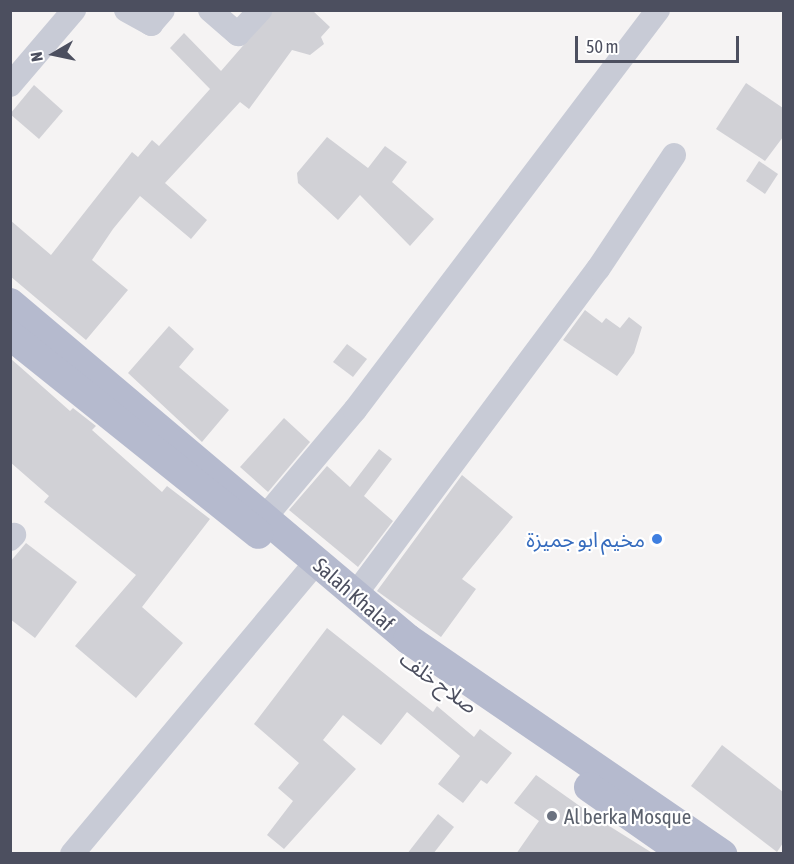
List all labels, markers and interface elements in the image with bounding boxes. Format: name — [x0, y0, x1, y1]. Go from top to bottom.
north arrow — [24, 24, 84, 84]
scale bar — [578, 24, 742, 62]
text: 50 m — [586, 36, 618, 57]
text: N — [27, 51, 46, 63]
place label: مخيم ابو جميزة — [526, 526, 645, 552]
marker: مخيم ابو جميزة — [650, 532, 664, 546]
street label: Salah Khalaf — [309, 552, 399, 636]
street label: صلاح خلف — [395, 645, 483, 719]
place label: Al berka Mosque — [564, 803, 691, 829]
marker: Al berka Mosque — [545, 809, 559, 823]

